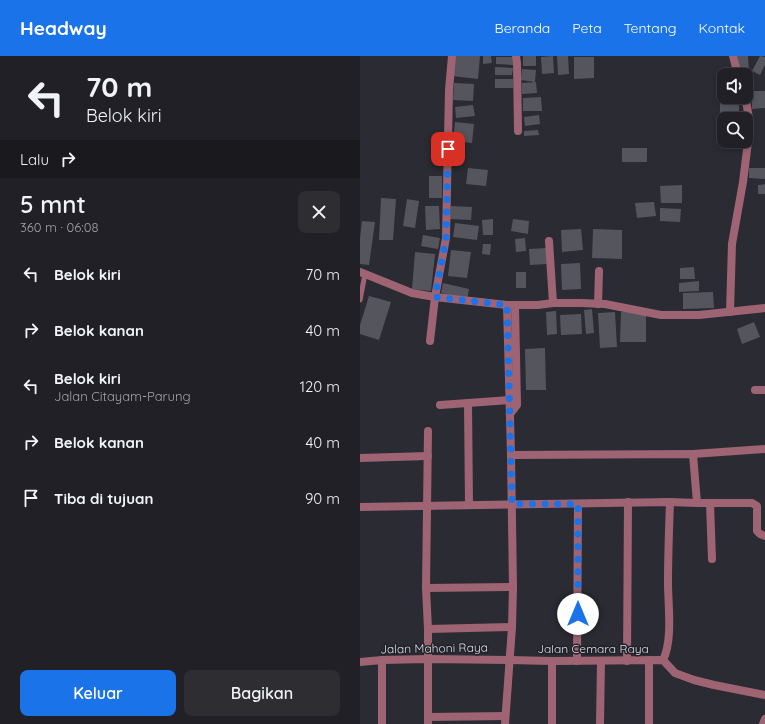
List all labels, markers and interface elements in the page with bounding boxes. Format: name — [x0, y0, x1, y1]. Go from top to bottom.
text: Headway — [20, 16, 107, 40]
text: Beranda — [495, 19, 550, 37]
text: Peta — [572, 19, 602, 37]
text: Tentang — [624, 19, 677, 37]
text: Kontak — [699, 19, 745, 37]
map controls — [717, 68, 753, 148]
button: sound — [717, 68, 753, 104]
text: 70 m — [86, 69, 152, 104]
icon: left — [20, 72, 72, 124]
text: Belok kiri — [86, 104, 162, 127]
button: search — [717, 112, 753, 148]
pin — [431, 132, 465, 166]
icon: arrive — [437, 138, 459, 160]
icon: right — [57, 148, 79, 170]
text: Lalu — [20, 150, 49, 169]
text: 5 mnt — [20, 189, 86, 219]
button: close — [298, 191, 340, 233]
text: 360 m · 06:08 — [20, 219, 99, 235]
icon: left — [20, 263, 42, 285]
text: Belok kiri — [54, 265, 121, 284]
text: 70 m — [306, 265, 340, 284]
icon: right — [20, 319, 42, 341]
text: Belok kanan — [54, 321, 144, 340]
text: 40 m — [305, 321, 340, 340]
text: Belok kiri — [54, 369, 121, 388]
icon: left — [20, 375, 42, 397]
text: 120 m — [299, 377, 340, 396]
text: Jalan Citayam-Parung — [54, 388, 191, 404]
icon: right — [20, 431, 42, 453]
text: Belok kanan — [54, 433, 144, 452]
text: 40 m — [305, 433, 340, 452]
icon: arrive — [20, 487, 42, 509]
text: Tiba di tujuan — [54, 489, 153, 508]
text: 90 m — [305, 489, 340, 508]
position arrow — [557, 593, 599, 635]
street label: Jalan Mahoni Raya — [380, 640, 488, 656]
street label: Jalan Cemara Raya — [537, 641, 649, 656]
button: Keluar — [20, 670, 176, 716]
button: Bagikan — [184, 670, 340, 716]

